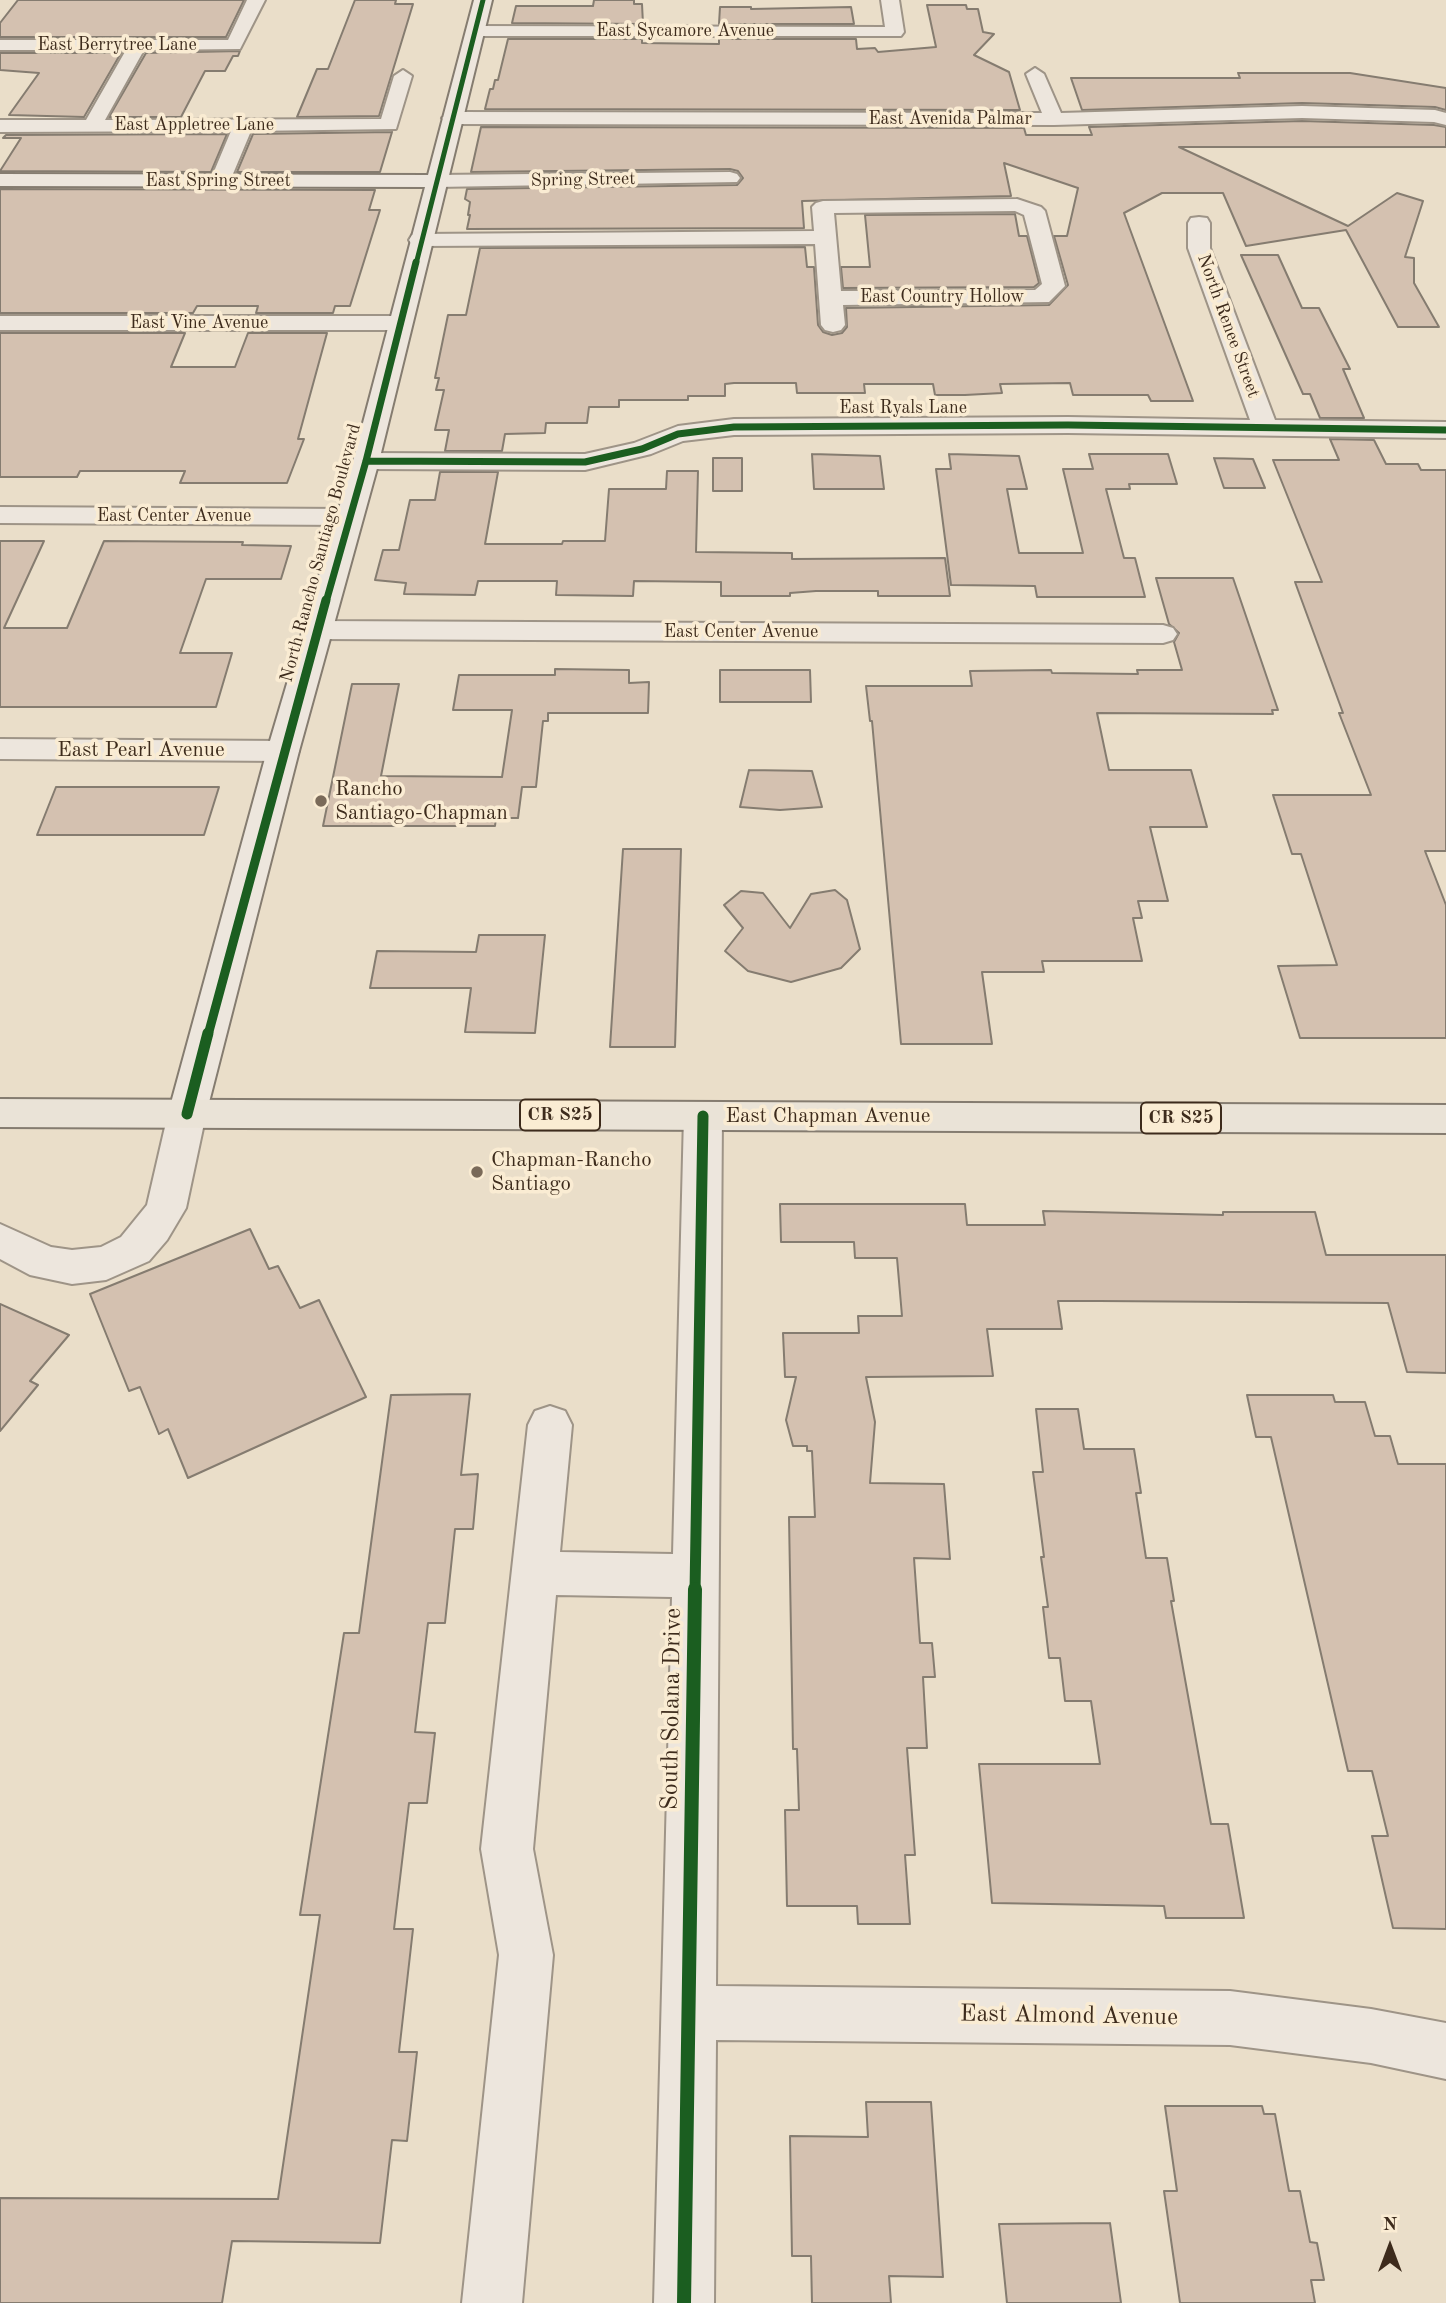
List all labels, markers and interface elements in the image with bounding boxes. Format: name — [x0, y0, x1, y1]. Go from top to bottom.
street label: East Sycamore Avenue — [596, 20, 774, 42]
street label: East Berrytree Lane — [37, 34, 197, 56]
street label: East Avenida Palmar — [868, 108, 1032, 130]
street label: East Appletree Lane — [114, 114, 274, 136]
street label: Spring Street — [530, 168, 636, 192]
street label: East Spring Street — [145, 170, 291, 192]
street label: North Renee Street — [1192, 251, 1264, 401]
street label: East Country Hollow — [860, 286, 1024, 308]
street label: East Vine Avenue — [130, 312, 268, 334]
street label: East Ryals Lane — [839, 397, 967, 419]
street label: North Rancho Santiago Boulevard — [276, 421, 366, 685]
street label: East Center Avenue — [97, 505, 251, 527]
street label: East Center Avenue — [664, 621, 818, 643]
street label: East Pearl Avenue — [57, 737, 225, 763]
place label: Rancho Santiago-Chapman — [335, 776, 508, 826]
marker: Rancho Santiago-Chapman — [313, 793, 329, 809]
road number: CR S25 — [520, 1100, 600, 1130]
road number: CR S25 — [1141, 1102, 1221, 1134]
street label: East Chapman Avenue — [726, 1103, 930, 1129]
place label: Chapman-Rancho Santiago — [491, 1147, 652, 1197]
marker: Chapman-Rancho Santiago — [469, 1164, 485, 1180]
street label: South Solana Drive — [656, 1608, 688, 1810]
street label: East Almond Avenue — [960, 2000, 1178, 2032]
north arrow — [1355, 2212, 1425, 2282]
text: N — [1383, 2216, 1397, 2235]

